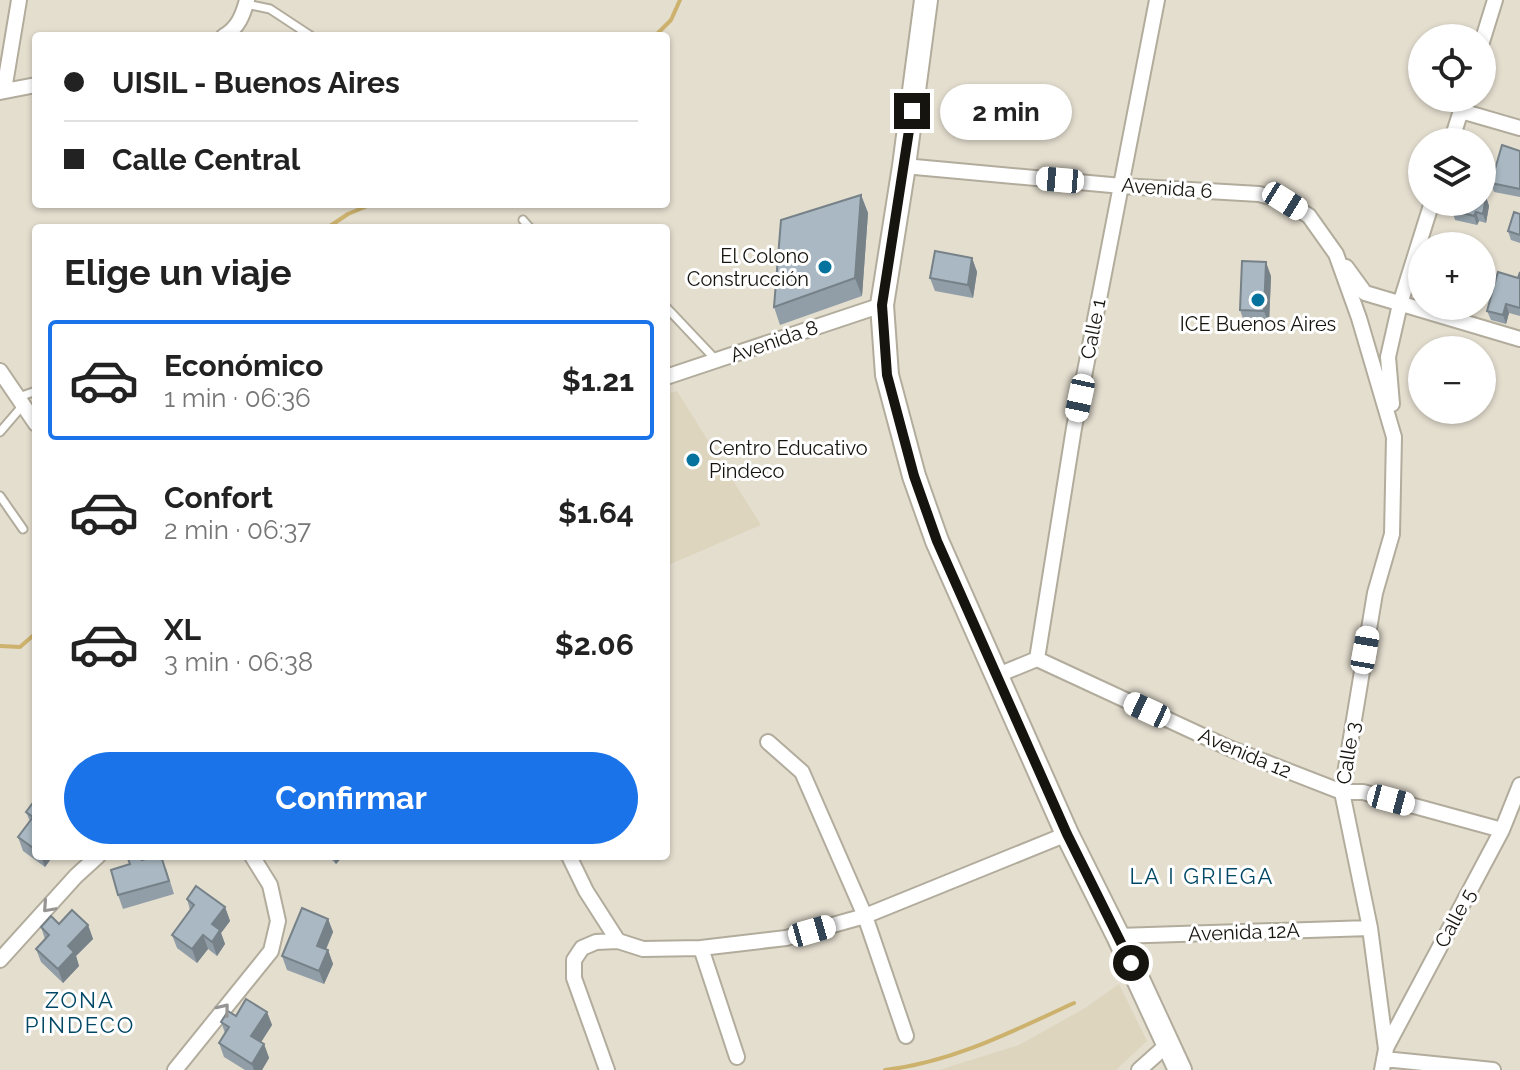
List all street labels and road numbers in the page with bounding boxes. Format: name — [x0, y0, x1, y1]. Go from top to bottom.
street label: Avenida 6 — [1121, 173, 1213, 203]
street label: Calle 1 — [1075, 296, 1111, 361]
street label: Avenida 8 — [727, 315, 821, 367]
street label: Calle 3 — [1331, 720, 1365, 786]
street label: Avenida 12 — [1195, 723, 1295, 783]
street label: Calle 5 — [1430, 884, 1480, 952]
street label: Avenida 12A — [1188, 918, 1301, 946]

